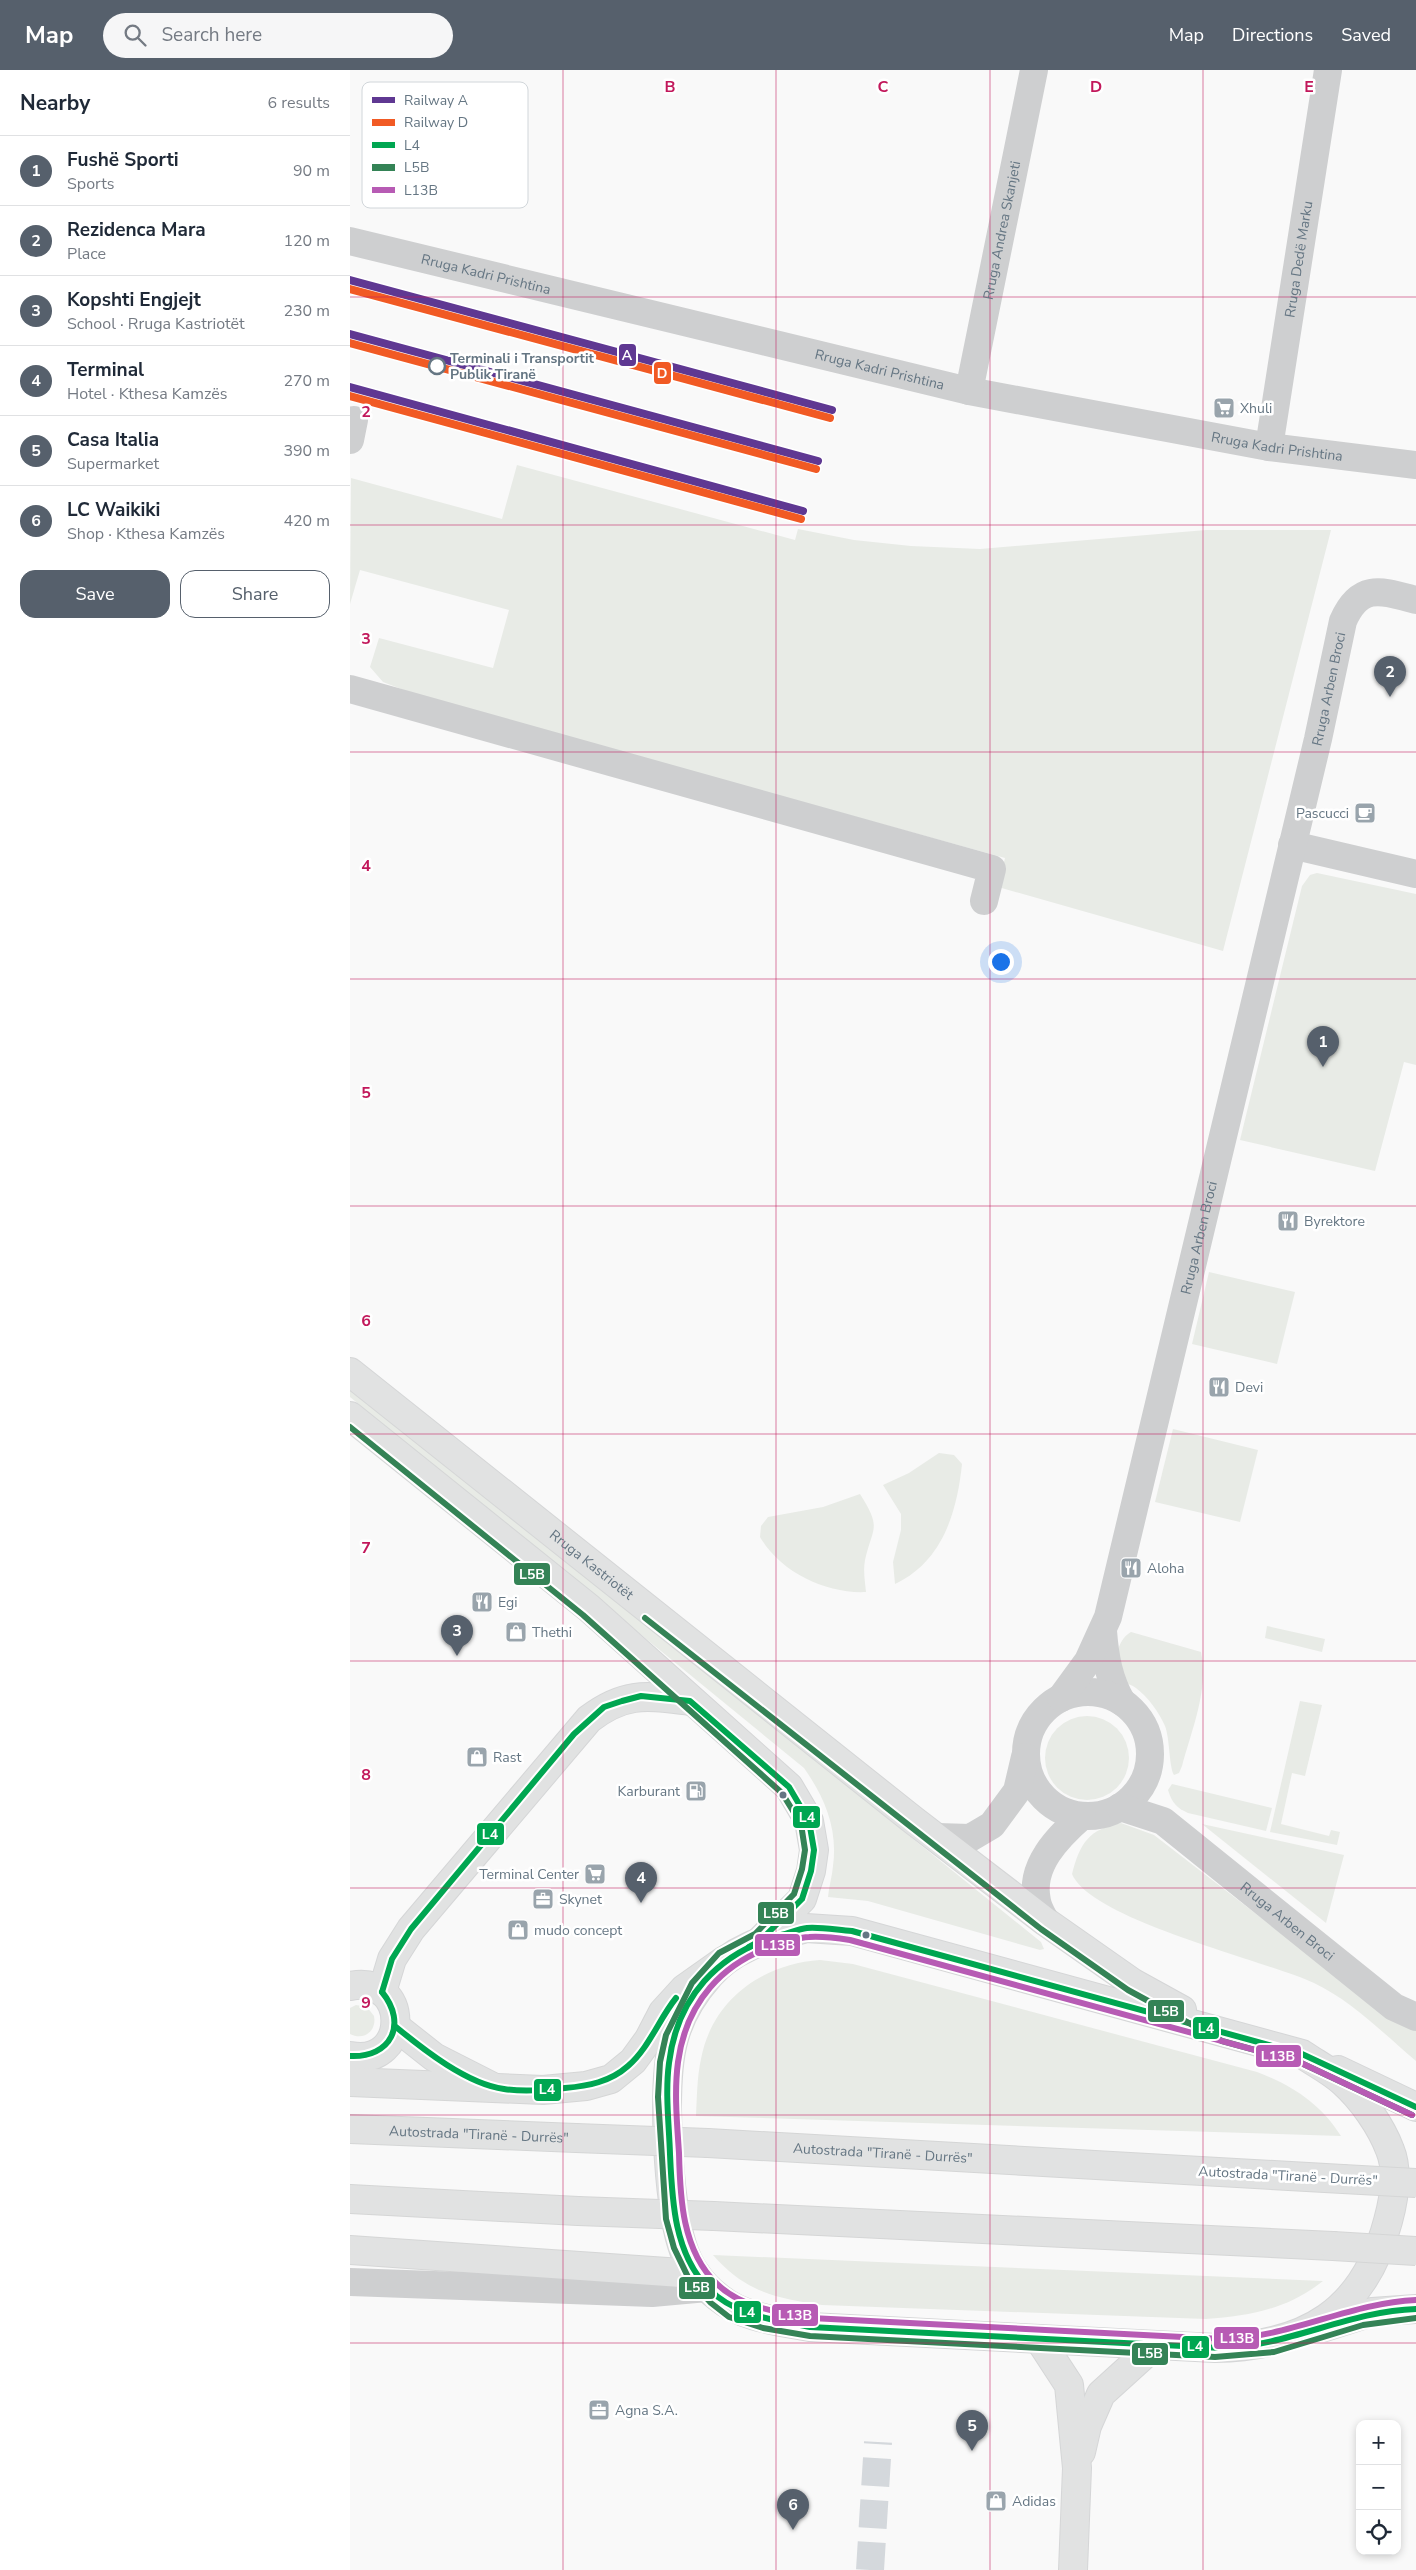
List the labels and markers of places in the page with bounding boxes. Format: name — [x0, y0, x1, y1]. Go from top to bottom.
place label: Terminali i Transportit Publik Tiranë — [450, 349, 595, 384]
marker: Terminali i Transportit Publik Tiranë — [428, 357, 446, 375]
supermarket icon: Xhuli — [1212, 396, 1236, 420]
place label: Xhuli — [1240, 399, 1272, 418]
pin: 2 — [1374, 656, 1406, 697]
cafe icon: Pascucci — [1353, 801, 1377, 825]
place label: Pascucci — [1296, 804, 1349, 823]
pin: 1 — [1307, 1026, 1339, 1067]
restaurant icon: Byrektore — [1276, 1209, 1300, 1233]
place label: Byrektore — [1304, 1212, 1365, 1231]
restaurant icon: Devi — [1207, 1375, 1231, 1399]
place label: Devi — [1235, 1378, 1263, 1397]
restaurant icon: Aloha — [1119, 1556, 1143, 1580]
place label: Aloha — [1147, 1559, 1184, 1578]
restaurant icon: Egi — [470, 1590, 494, 1614]
place label: Egi — [498, 1593, 518, 1612]
pin: 3 — [441, 1615, 473, 1656]
shop icon: Thethi — [504, 1620, 528, 1644]
place label: Thethi — [532, 1623, 572, 1642]
shop icon: Rast — [465, 1745, 489, 1769]
place label: Rast — [493, 1748, 521, 1767]
fuel station icon: Karburant — [684, 1779, 708, 1803]
place label: Karburant — [618, 1782, 680, 1801]
unlabelled marker — [778, 1790, 788, 1800]
supermarket icon: Terminal Center — [583, 1862, 607, 1886]
pin: 4 — [625, 1862, 657, 1903]
place label: Terminal Center — [479, 1865, 579, 1884]
office icon: Skynet — [531, 1887, 555, 1911]
place label: Skynet — [559, 1890, 602, 1909]
shop icon: mudo concept — [506, 1918, 530, 1942]
place label: mudo concept — [534, 1921, 622, 1940]
unlabelled marker — [861, 1930, 871, 1940]
office icon: Agna S.A. — [587, 2398, 611, 2422]
place label: Agna S.A. — [615, 2401, 678, 2420]
pin: 5 — [956, 2410, 988, 2451]
pin: 6 — [777, 2489, 809, 2530]
shop icon: Adidas — [984, 2489, 1008, 2513]
place label: Adidas — [1012, 2492, 1056, 2511]

